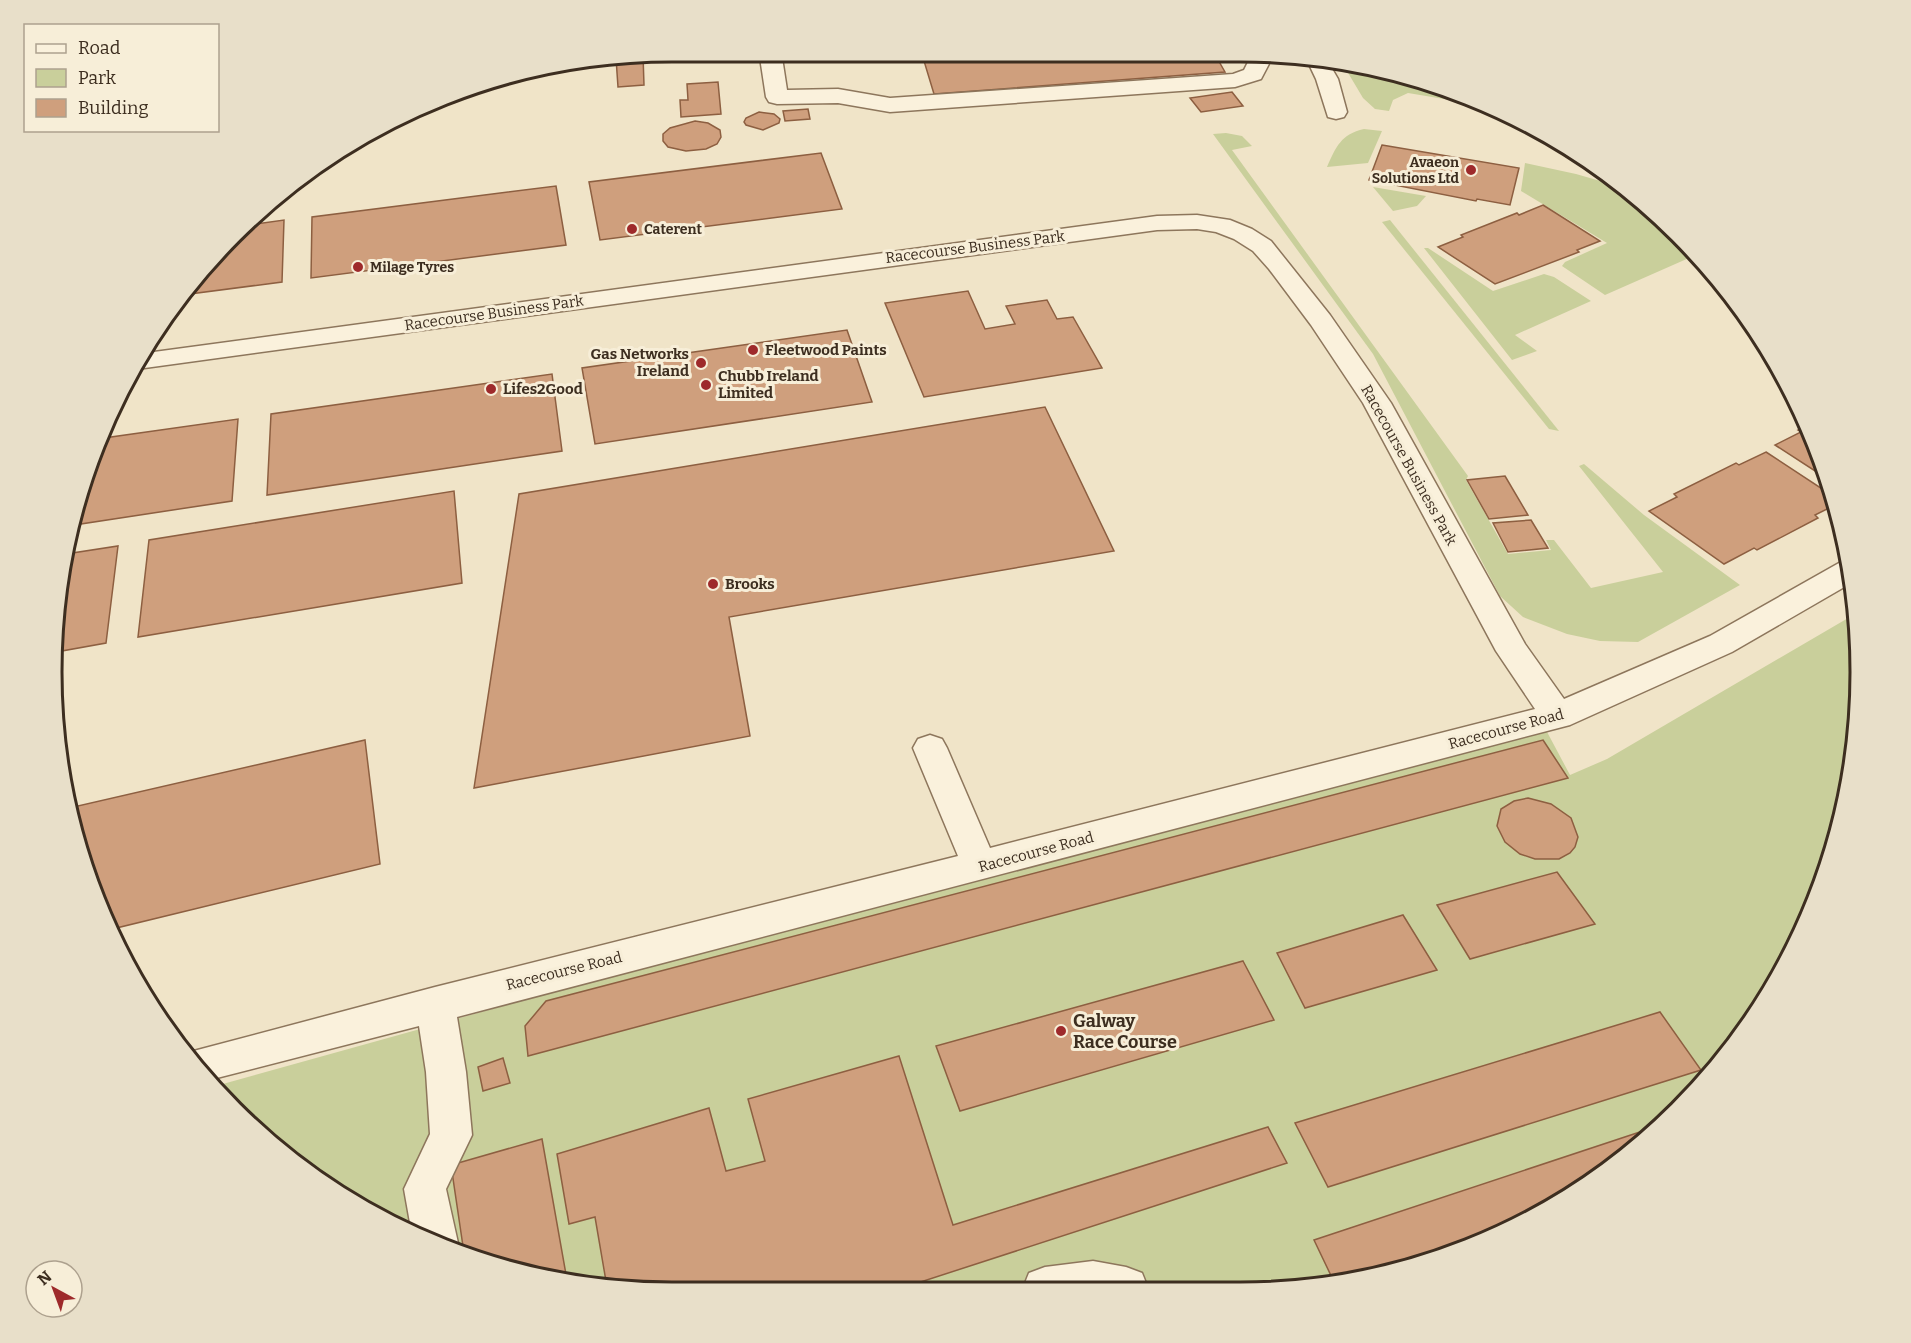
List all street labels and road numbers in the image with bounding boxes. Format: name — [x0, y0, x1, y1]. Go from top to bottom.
street label: Racecourse Business Park — [884, 227, 1066, 267]
street label: Racecourse Business Park — [403, 291, 585, 334]
street label: Racecourse Business Park — [1357, 382, 1461, 549]
street label: Racecourse Road — [1446, 705, 1566, 753]
street label: Racecourse Road — [976, 828, 1096, 876]
street label: Racecourse Road — [504, 948, 624, 994]

